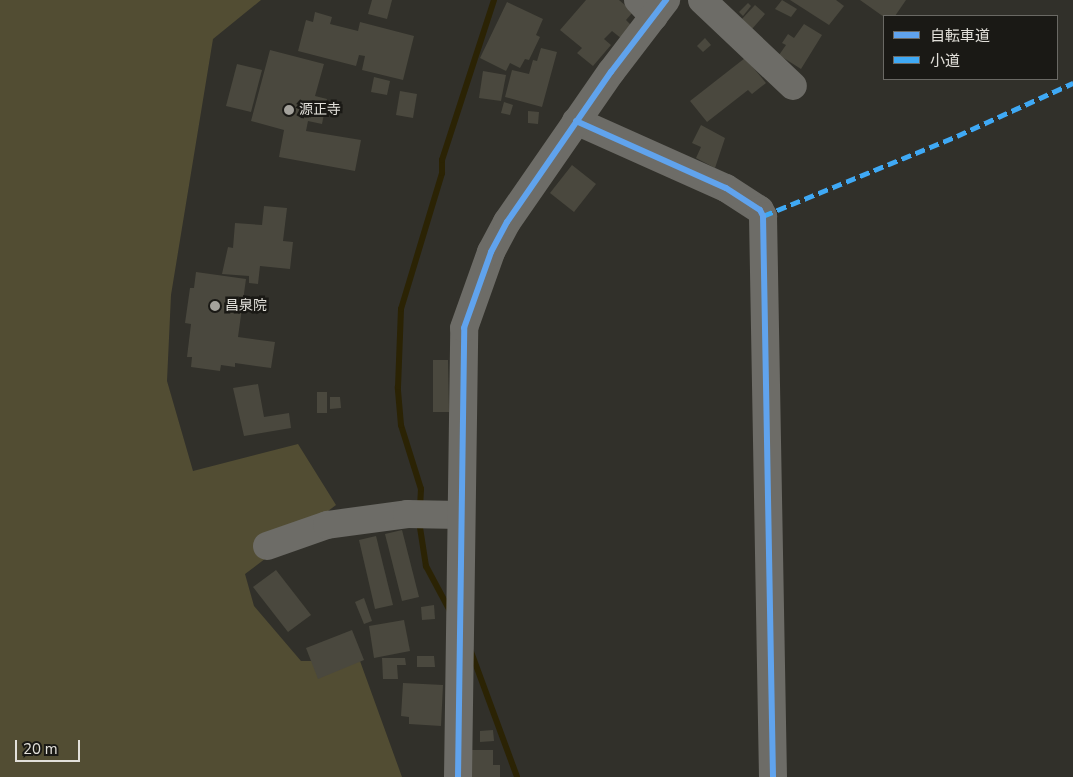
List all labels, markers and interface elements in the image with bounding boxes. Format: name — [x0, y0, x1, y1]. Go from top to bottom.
legend — [883, 15, 1058, 80]
text: 自転車道 — [930, 26, 990, 46]
text: 小道 — [930, 51, 960, 71]
place label: 源正寺 — [299, 102, 341, 118]
marker: 源正寺 — [283, 104, 295, 116]
place label: 昌泉院 — [225, 298, 267, 314]
marker: 昌泉院 — [209, 300, 221, 312]
scale bar — [18, 730, 82, 762]
text: 20 m — [23, 739, 58, 759]

